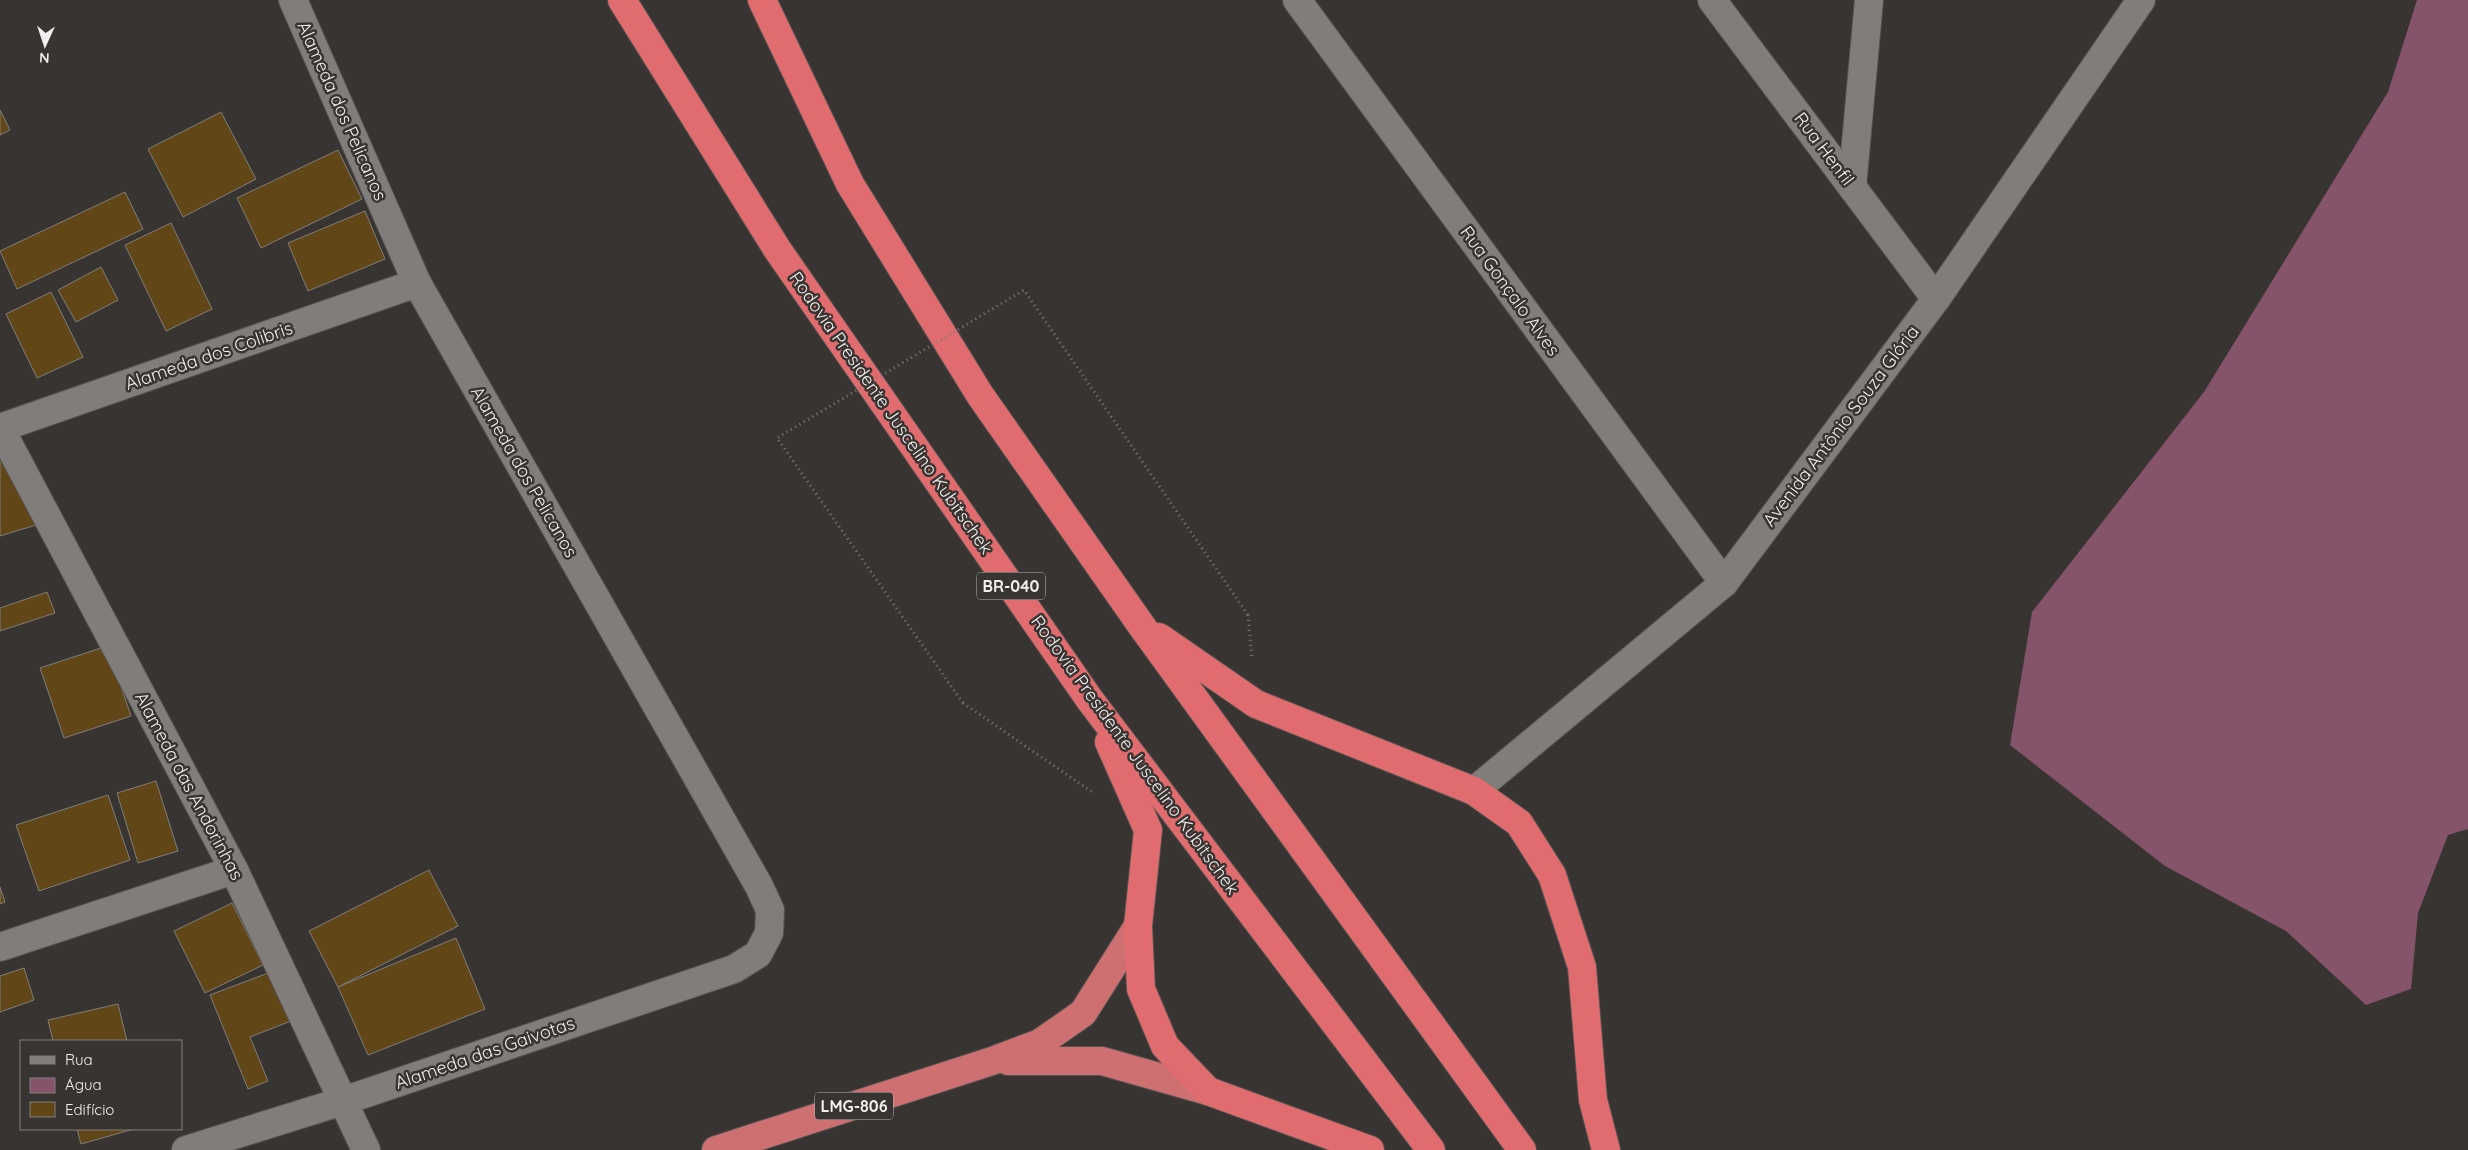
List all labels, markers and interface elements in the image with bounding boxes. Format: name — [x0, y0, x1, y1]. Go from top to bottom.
street label: Alameda dos Pelicanos — [293, 18, 392, 204]
north arrow — [20, 20, 70, 70]
text: N — [39, 49, 50, 67]
street label: Rua Henfil — [1789, 107, 1859, 190]
street label: Rua Gonçalo Alves — [1456, 221, 1565, 360]
street label: Rodovia Presidente Juscelino Kubitschek — [785, 267, 998, 559]
street label: Alameda dos Colibris — [122, 316, 296, 395]
street label: Avenida Antônio Souza Glória — [1757, 321, 1924, 531]
street label: Alameda dos Pelicanos — [466, 382, 583, 561]
road number: BR-040 — [977, 572, 1045, 600]
street label: Rodovia Presidente Juscelino Kubitschek — [1026, 610, 1245, 899]
street label: Alameda das Andorinhas — [130, 688, 249, 884]
street label: Alameda das Gaivotas — [392, 1011, 578, 1094]
legend — [20, 1040, 182, 1130]
text: Rua — [65, 1050, 93, 1069]
text: Água — [65, 1075, 102, 1094]
road number: LMG-806 — [815, 1092, 893, 1120]
text: Edifício — [65, 1100, 114, 1119]

